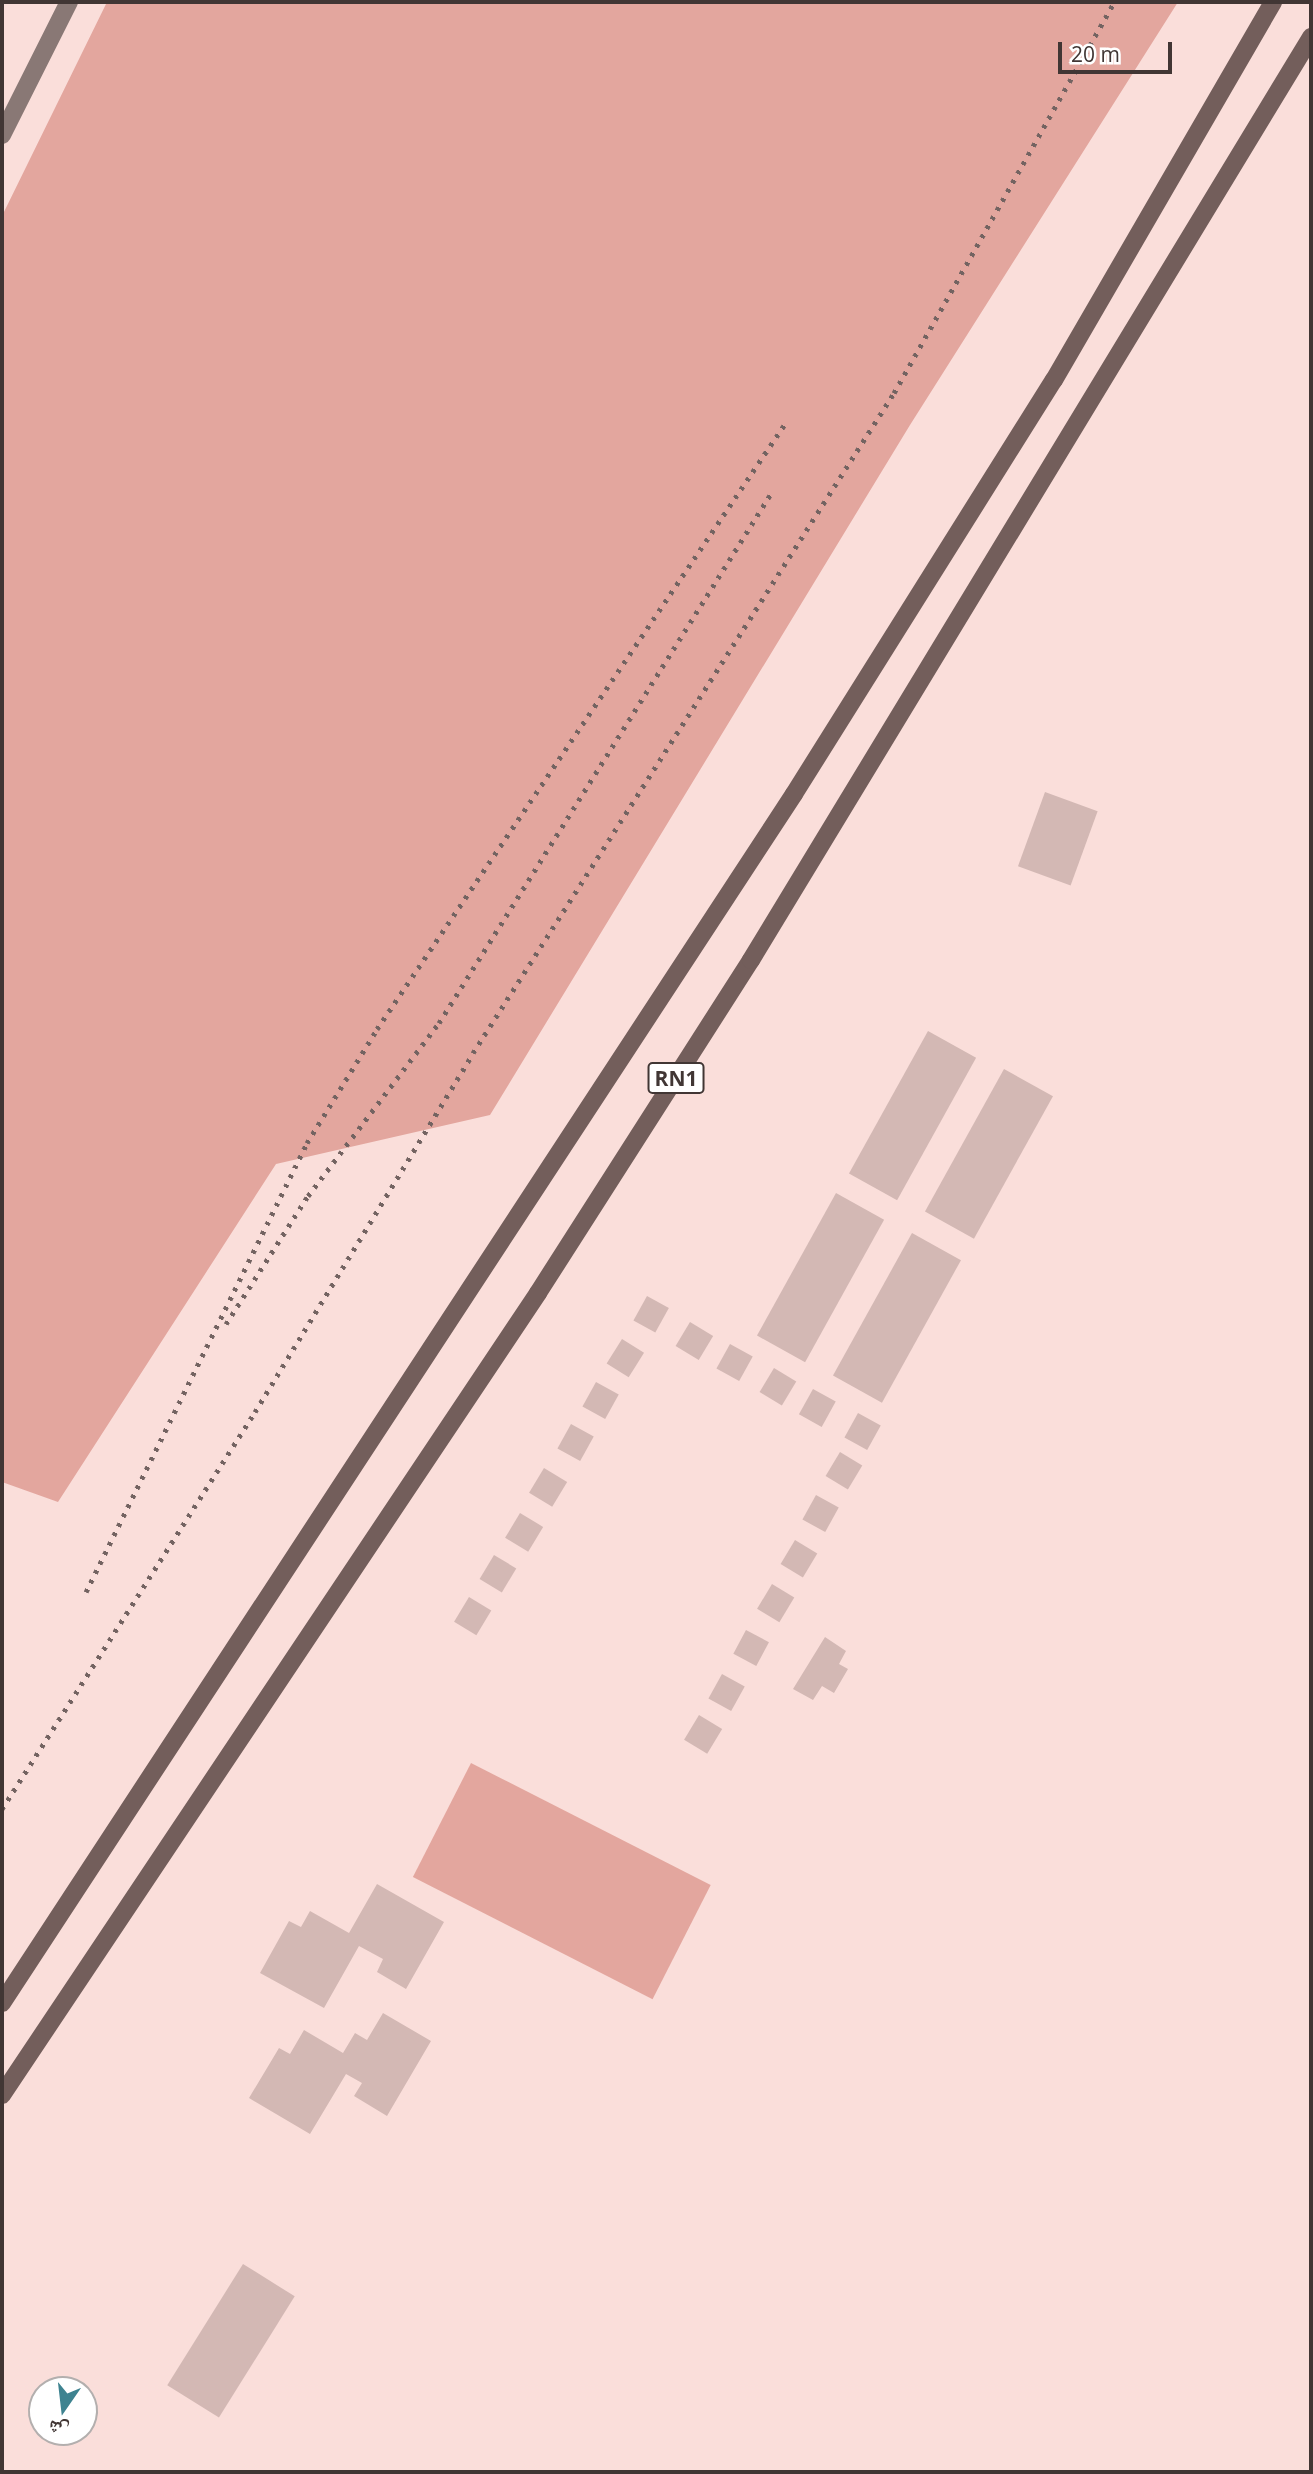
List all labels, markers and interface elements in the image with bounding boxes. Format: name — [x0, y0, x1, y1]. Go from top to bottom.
scale bar — [1061, 28, 1175, 72]
text: 20 m — [1071, 40, 1120, 68]
road number: RN1 — [646, 1060, 706, 1096]
north arrow — [28, 2376, 98, 2446]
text: ش — [45, 2414, 71, 2444]

